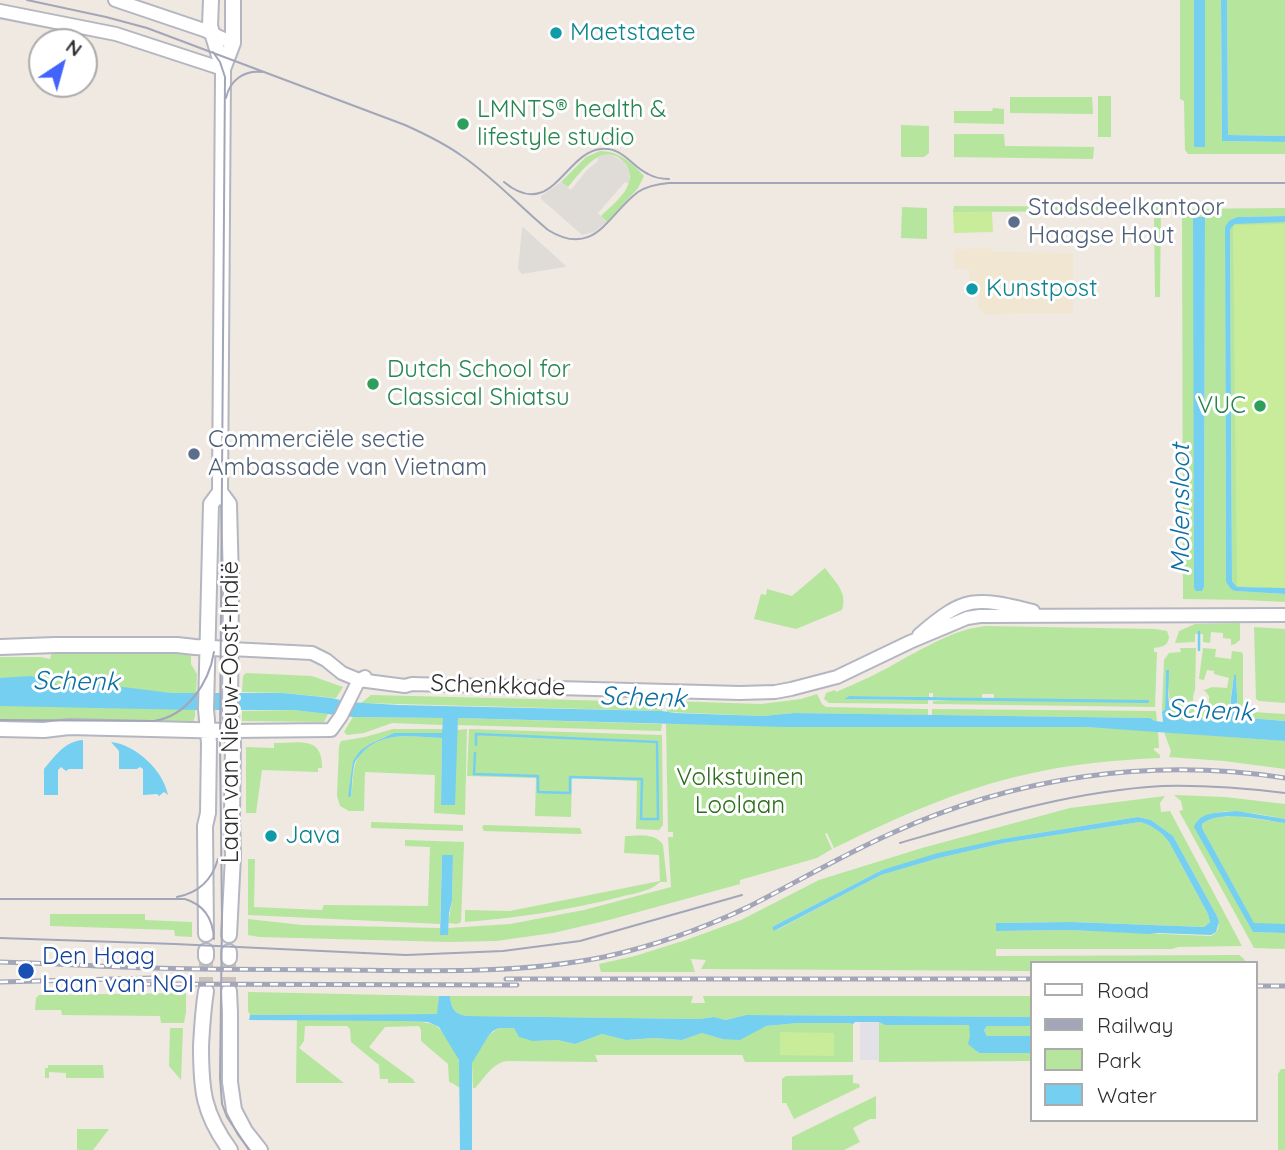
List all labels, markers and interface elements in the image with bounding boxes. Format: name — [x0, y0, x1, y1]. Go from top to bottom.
place label: Maetstaete — [570, 19, 696, 47]
marker: Maetstaete — [548, 25, 564, 41]
north arrow — [28, 28, 98, 98]
text: N — [61, 34, 87, 61]
place label: LMNTS® health & lifestyle studio — [477, 96, 666, 152]
marker: LMNTS® health & lifestyle studio — [455, 116, 471, 132]
place label: Stadsdeelkantoor Haagse Hout — [1028, 194, 1225, 250]
marker: Stadsdeelkantoor Haagse Hout — [1006, 214, 1022, 230]
place label: Kunstpost — [986, 275, 1097, 303]
marker: Kunstpost — [964, 281, 980, 297]
place label: Dutch School for Classical Shiatsu — [387, 356, 571, 412]
marker: Dutch School for Classical Shiatsu — [365, 376, 381, 392]
place label: VUC — [1197, 392, 1246, 420]
marker: VUC — [1252, 398, 1268, 414]
place label: Commerciële sectie Ambassade van Vietnam — [208, 426, 487, 482]
water label: Molensloot — [1165, 444, 1197, 574]
marker: Commerciële sectie Ambassade van Vietnam — [186, 446, 202, 462]
street label: Laan van Nieuw-Oost-Indië — [217, 561, 245, 863]
water label: Schenk — [32, 666, 120, 698]
street label: Schenkkade — [430, 669, 566, 703]
water label: Schenk — [599, 681, 687, 715]
water label: Schenk — [1166, 693, 1254, 729]
park label: Volkstuinen Loolaan — [676, 764, 804, 820]
place label: Java — [285, 822, 340, 850]
marker: Java — [263, 828, 279, 844]
place label: Den Haag Laan van NOI — [42, 943, 194, 999]
marker: Den Haag Laan van NOI — [16, 961, 36, 981]
legend — [1030, 961, 1257, 1122]
text: Road — [1097, 977, 1149, 1003]
text: Railway — [1097, 1012, 1173, 1038]
text: Park — [1097, 1047, 1141, 1073]
text: Water — [1097, 1082, 1157, 1108]

